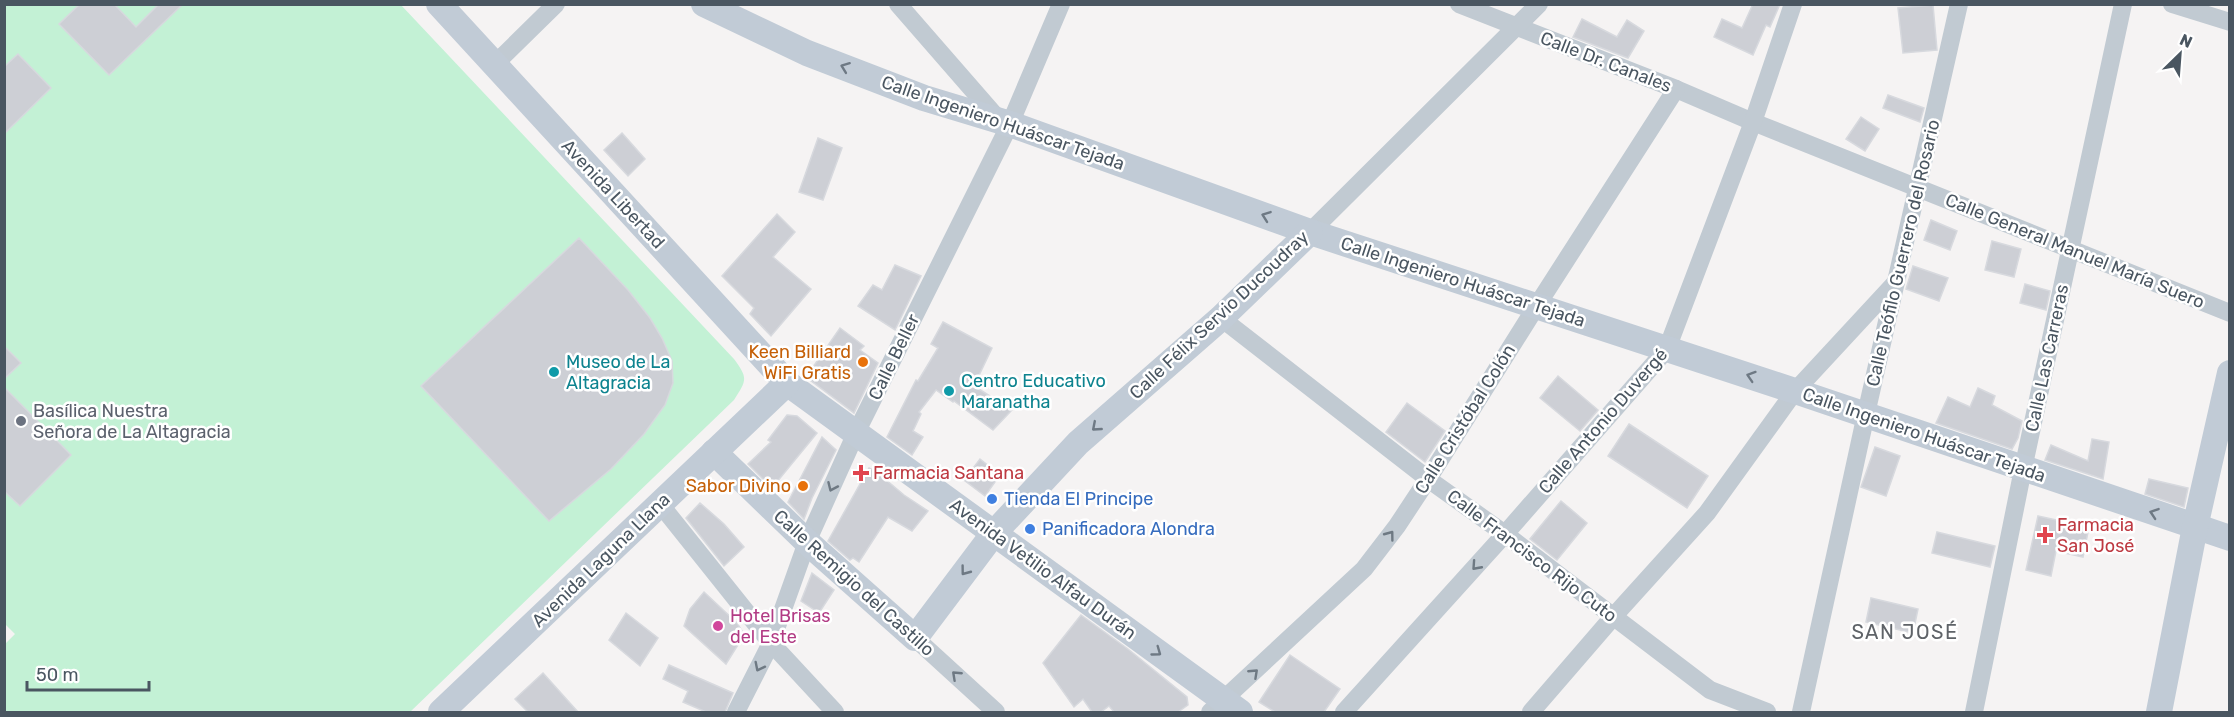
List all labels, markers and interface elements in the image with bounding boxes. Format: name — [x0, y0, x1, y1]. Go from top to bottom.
north arrow — [2150, 24, 2210, 84]
street label: Calle Dr. Canales — [1537, 27, 1675, 97]
text: N — [2177, 30, 2195, 52]
one-way arrow — [840, 62, 851, 75]
street label: Calle Ingeniero Huáscar Tejada — [879, 71, 1127, 175]
street label: Calle Teófilo Guerrero del Rosario — [1862, 117, 1944, 389]
street label: Avenida Libertad — [557, 135, 669, 253]
street label: Calle General Manuel María Suero — [1942, 189, 2208, 313]
one-way arrow — [1262, 211, 1272, 224]
street label: Calle Félix Servio Ducoudray — [1125, 226, 1313, 404]
street label: Calle Ingeniero Huáscar Tejada — [1338, 232, 1588, 332]
street label: Calle Las Carreras — [2021, 282, 2073, 434]
street label: Calle Beller — [864, 310, 924, 404]
street label: Calle Cristóbal Colón — [1410, 340, 1520, 498]
place label: Keen Billiard WiFi Gratis — [748, 341, 851, 384]
street label: Calle Antonio Duvergé — [1534, 344, 1672, 498]
place label: Museo de La Altagracia — [566, 351, 670, 394]
marker: Keen Billiard WiFi Gratis — [856, 355, 870, 369]
marker: Museo de La Altagracia — [547, 365, 561, 379]
place label: Centro Educativo Maranatha — [961, 370, 1106, 413]
one-way arrow — [1746, 371, 1757, 383]
street label: Calle Ingeniero Huáscar Tejada — [1800, 383, 2048, 487]
marker: Centro Educativo Maranatha — [942, 384, 956, 398]
place label: Basílica Nuestra Señora de La Altagracia — [33, 400, 231, 443]
marker: Basílica Nuestra Señora de La Altagracia — [14, 414, 28, 428]
one-way arrow — [1092, 420, 1103, 431]
place label: Farmacia Santana — [873, 462, 1024, 484]
marker: Farmacia Santana — [854, 466, 868, 480]
place label: Sabor Divino — [686, 475, 791, 497]
marker: Sabor Divino — [796, 479, 810, 493]
one-way arrow — [827, 480, 839, 491]
street label: Calle Francisco Rijo Cuto — [1443, 485, 1621, 627]
street label: Avenida Laguna Llana — [527, 488, 675, 632]
place label: Tienda El Principe — [1004, 488, 1153, 510]
marker: Tienda El Principe — [985, 492, 999, 506]
street label: Avenida Vetilio Alfau Durán — [945, 494, 1141, 644]
street label: Calle Remigio del Castillo — [769, 505, 939, 661]
one-way arrow — [2149, 508, 2160, 520]
place label: Farmacia San José — [2057, 514, 2134, 557]
place label: Panificadora Alondra — [1042, 518, 1215, 540]
marker: Panificadora Alondra — [1023, 522, 1037, 536]
marker: Farmacia San José — [2038, 528, 2052, 542]
one-way arrow — [1383, 530, 1394, 541]
one-way arrow — [1472, 560, 1483, 570]
one-way arrow — [962, 564, 973, 575]
place label: Hotel Brisas del Este — [730, 605, 831, 648]
marker: Hotel Brisas del Este — [711, 619, 725, 633]
district label: SAN JOSÉ — [1851, 620, 1959, 644]
one-way arrow — [1150, 644, 1161, 655]
scale bar — [27, 654, 148, 692]
one-way arrow — [754, 661, 766, 672]
text: 50 m — [36, 664, 79, 686]
one-way arrow — [1246, 670, 1257, 681]
one-way arrow — [952, 671, 962, 682]

